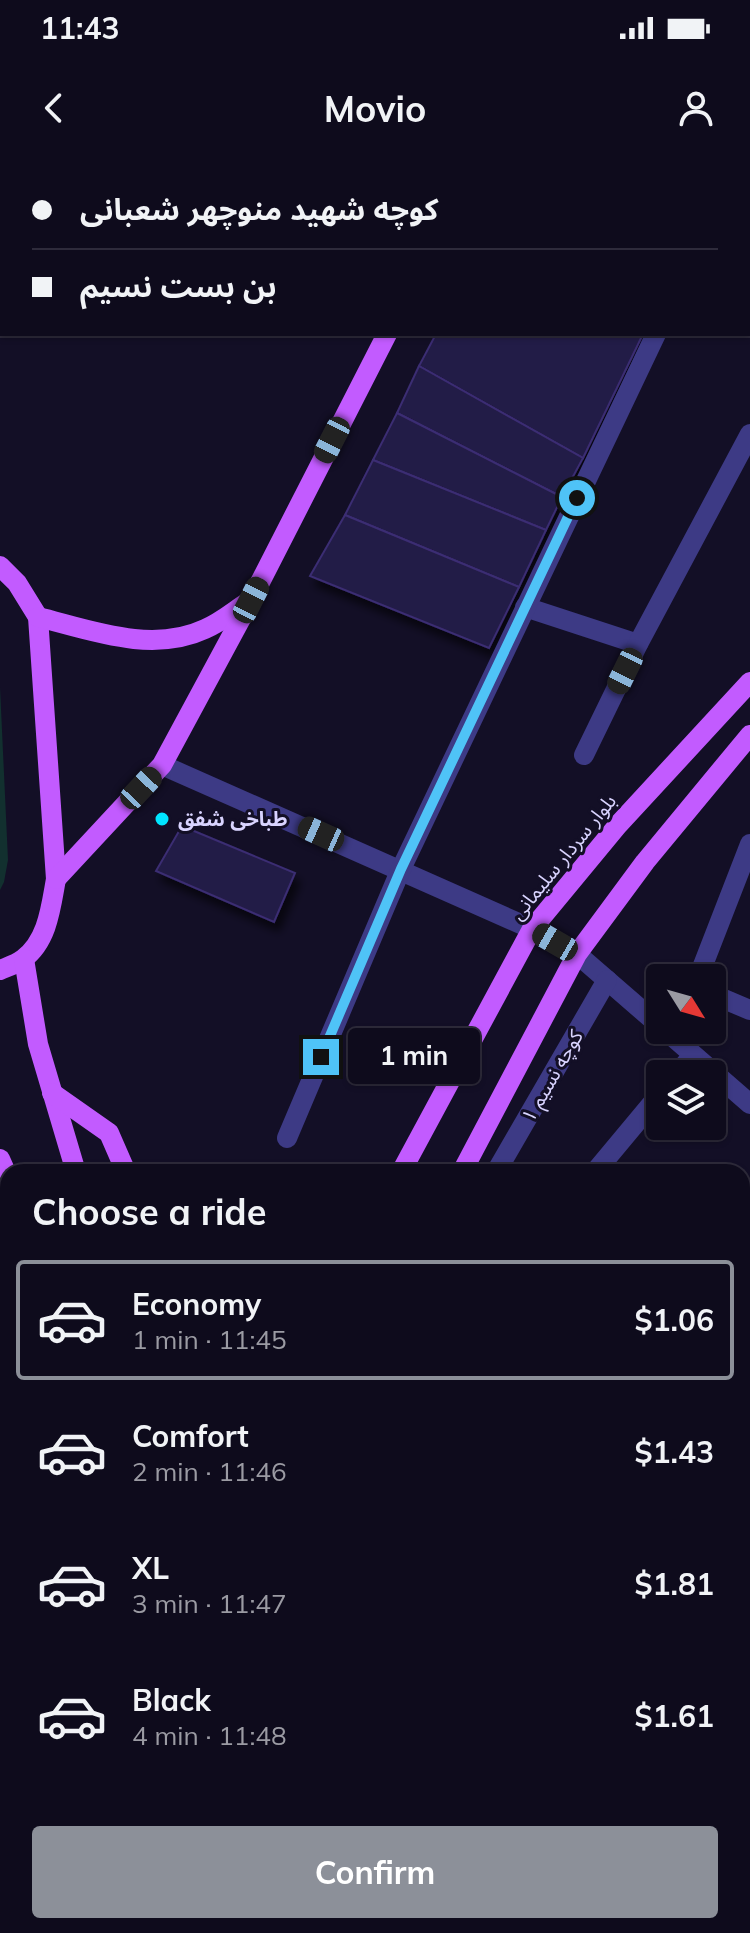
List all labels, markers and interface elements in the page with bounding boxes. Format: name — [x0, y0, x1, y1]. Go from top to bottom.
text: 11:43 — [40, 9, 119, 47]
icon: back — [32, 86, 76, 130]
text: Movio — [324, 86, 426, 131]
icon: person — [674, 86, 718, 130]
text: کوچه شهید منوچهر شعبانی — [80, 190, 438, 228]
text: بن بست نسیم — [80, 267, 277, 305]
car — [310, 413, 354, 467]
route start — [559, 480, 595, 516]
car — [229, 573, 273, 627]
car — [604, 644, 646, 698]
car — [116, 762, 166, 814]
street label: بلوار سردار سلیمانی — [504, 789, 621, 925]
place label: طباخی شفق — [178, 806, 288, 831]
marker: طباخی شفق — [153, 810, 171, 828]
car — [294, 813, 348, 855]
car — [528, 920, 582, 964]
north arrow — [646, 964, 726, 1044]
map controls — [646, 964, 726, 1140]
street label: کوچه نسیم ۱ — [515, 1025, 591, 1128]
callout: 1 min — [349, 1029, 481, 1085]
route end — [303, 1039, 339, 1075]
text: 1 min — [380, 1039, 448, 1072]
button: layers — [646, 1060, 726, 1140]
text: Choose a ride — [32, 1189, 266, 1234]
icon: car — [36, 1284, 108, 1356]
text: Economy — [132, 1285, 261, 1323]
text: $1.06 — [635, 1301, 714, 1339]
text: 1 min · 11:45 — [132, 1323, 287, 1356]
icon: car — [36, 1416, 108, 1488]
text: Comfort — [132, 1417, 249, 1455]
text: $1.43 — [635, 1433, 714, 1471]
text: 2 min · 11:46 — [132, 1455, 287, 1488]
icon: car — [36, 1548, 108, 1620]
text: XL — [132, 1549, 169, 1587]
text: $1.81 — [635, 1565, 714, 1603]
text: 3 min · 11:47 — [132, 1587, 287, 1620]
icon: car — [36, 1680, 108, 1752]
text: Black — [132, 1681, 211, 1719]
text: $1.61 — [635, 1697, 714, 1735]
text: 4 min · 11:48 — [132, 1719, 287, 1752]
button: Confirm — [32, 1826, 718, 1918]

